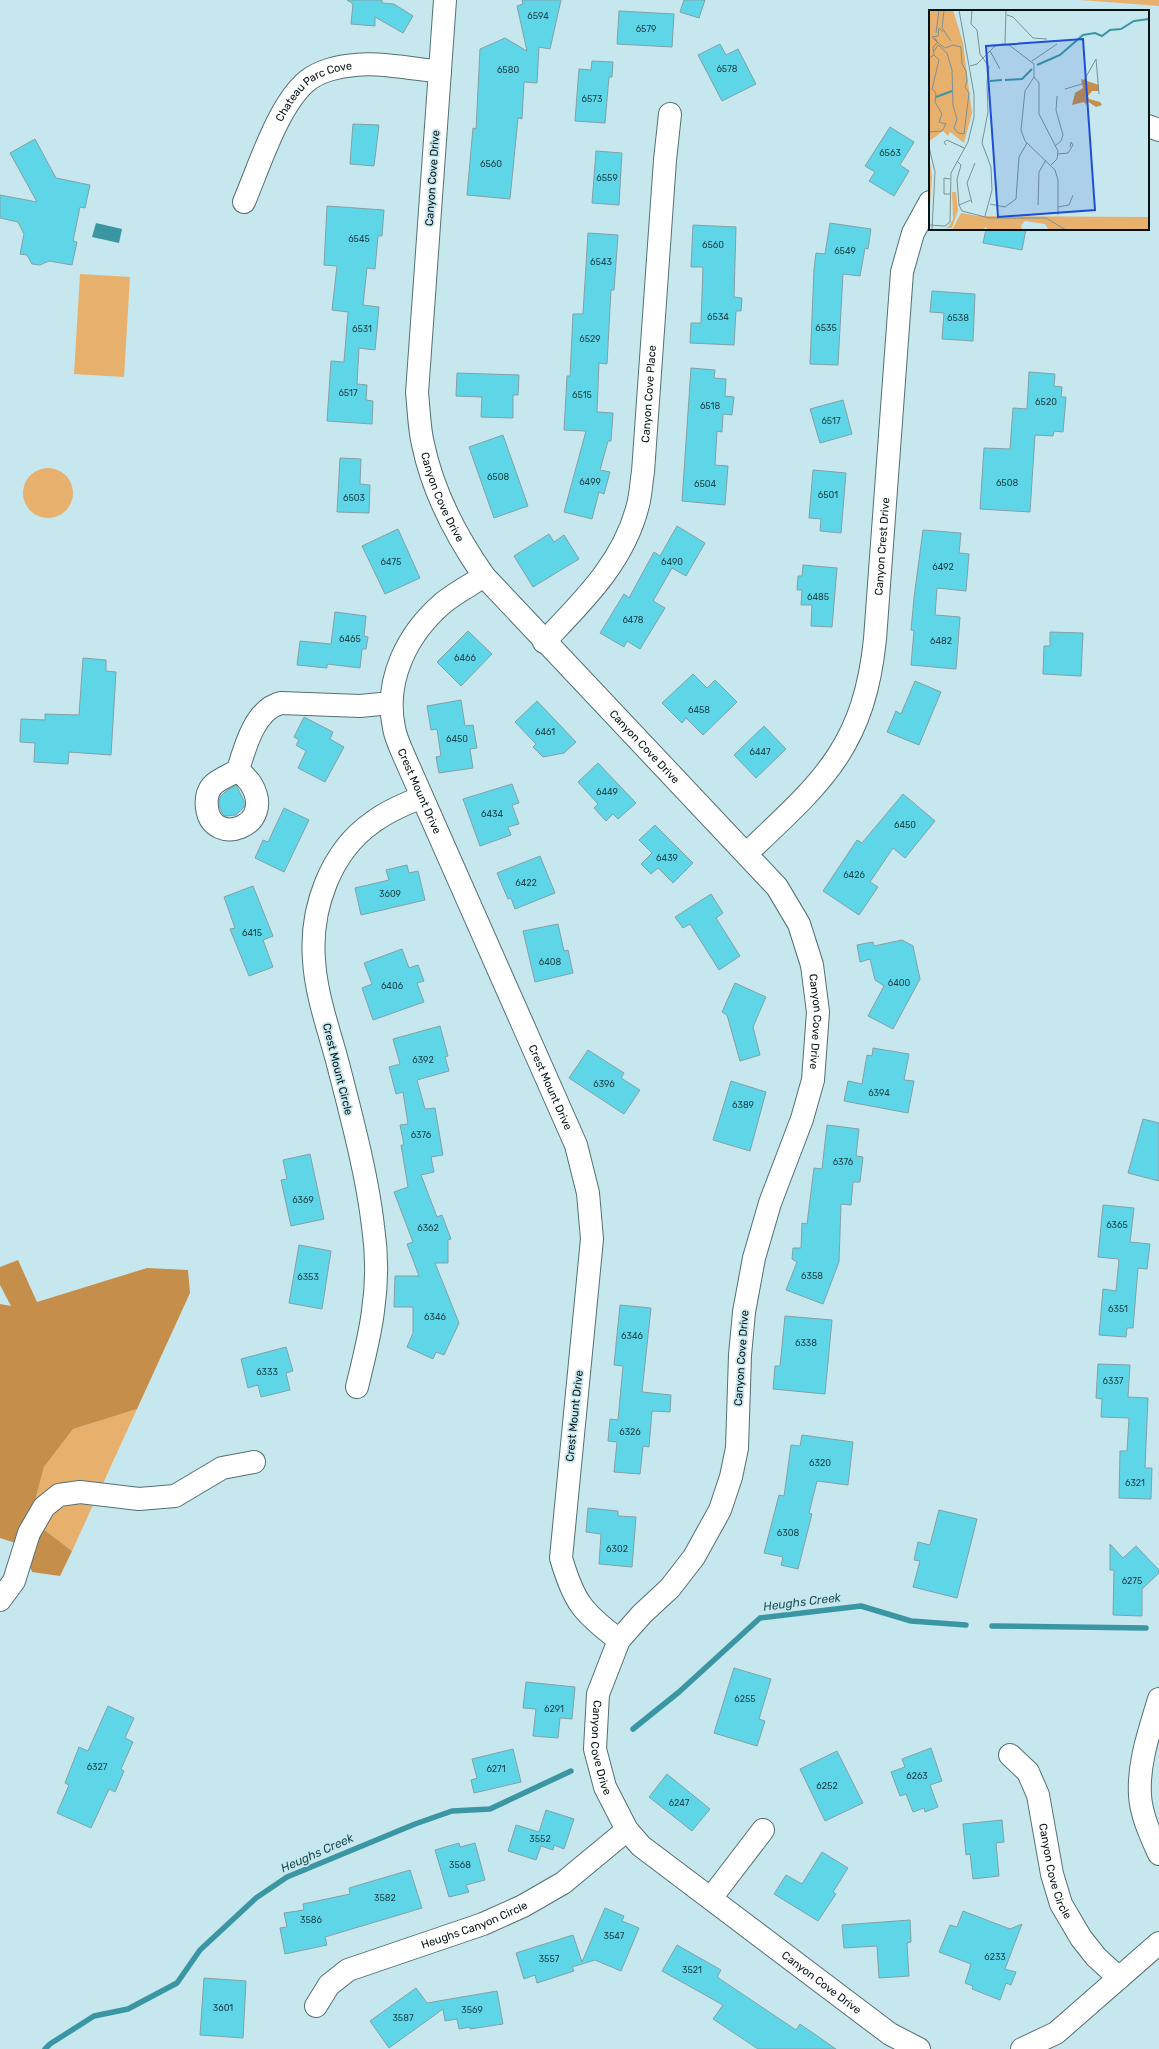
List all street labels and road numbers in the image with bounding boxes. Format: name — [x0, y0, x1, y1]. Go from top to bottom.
street label: Chateau Parc Cove — [273, 59, 353, 124]
street label: Canyon Cove Drive — [423, 130, 442, 226]
street label: Canyon Cove Place — [639, 345, 659, 443]
street label: Canyon Cove Drive — [418, 451, 467, 544]
street label: Canyon Crest Drive — [872, 497, 892, 596]
street label: Canyon Cove Drive — [606, 707, 682, 786]
street label: Crest Mount Drive — [395, 747, 444, 836]
street label: Canyon Cove Drive — [806, 973, 824, 1070]
street label: Crest Mount Circle — [320, 1022, 355, 1116]
street label: Crest Mount Drive — [525, 1043, 575, 1132]
street label: Canyon Cove Drive — [732, 1310, 751, 1406]
street label: Crest Mount Drive — [563, 1370, 586, 1462]
street label: Canyon Cove Drive — [588, 1700, 614, 1797]
street label: Canyon Cove Circle — [1036, 1822, 1074, 1921]
street label: Heughs Canyon Circle — [420, 1899, 530, 1952]
street label: Canyon Cove Drive — [779, 1949, 864, 2017]

